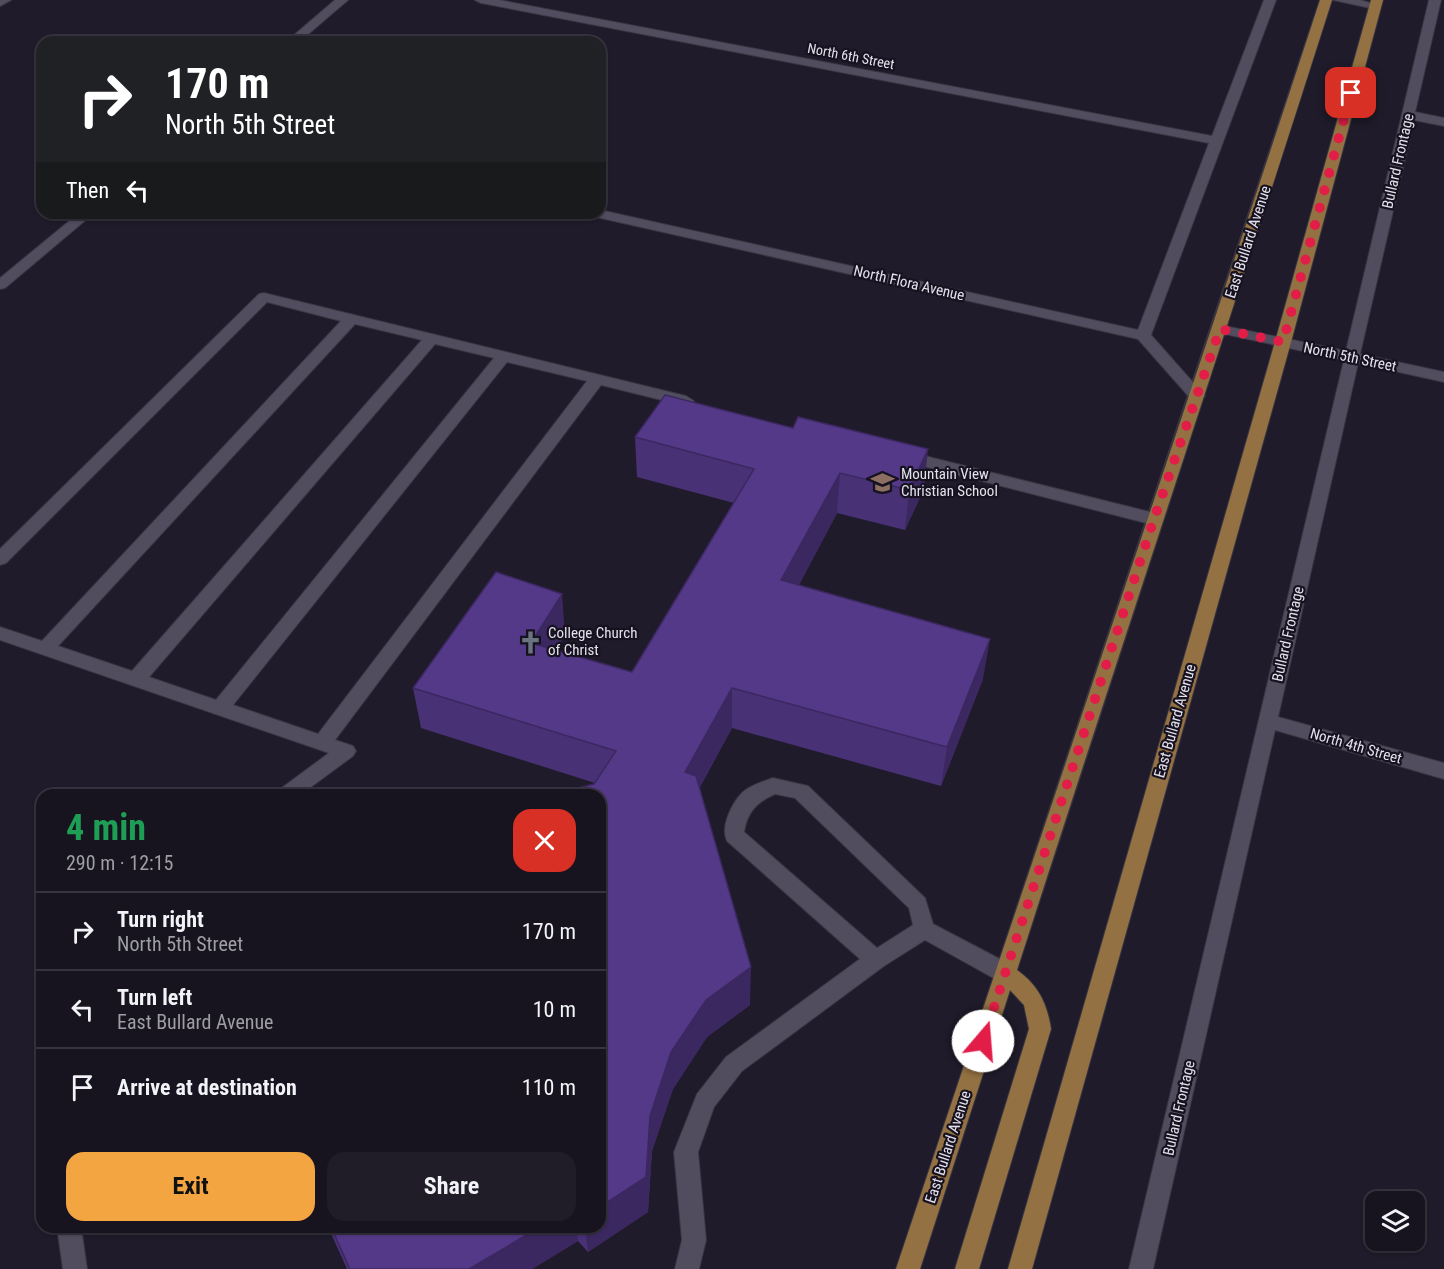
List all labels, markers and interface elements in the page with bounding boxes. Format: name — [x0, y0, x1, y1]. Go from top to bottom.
street label: North 6th Street — [806, 40, 896, 72]
text: 170 m — [165, 59, 270, 108]
icon: right — [66, 60, 144, 138]
pin — [1325, 67, 1376, 118]
icon: arrive — [1334, 76, 1367, 109]
text: North 5th Street — [165, 109, 335, 141]
street label: Bullard Frontage — [1378, 112, 1418, 210]
icon: left — [121, 174, 154, 207]
text: Then — [66, 178, 109, 203]
street label: East Bullard Avenue — [1221, 183, 1275, 301]
street label: North Flora Avenue — [852, 262, 966, 304]
street label: North 5th Street — [1302, 338, 1398, 376]
place label: Mountain View Christian School — [901, 465, 998, 500]
school or university icon: Mountain View Christian School — [870, 470, 896, 496]
street label: Bullard Frontage — [1268, 585, 1308, 683]
place label: College Church of Christ — [548, 624, 637, 659]
church icon: College Church of Christ — [517, 629, 543, 655]
street label: East Bullard Avenue — [1150, 662, 1200, 780]
street label: North 4th Street — [1308, 724, 1404, 768]
text: 4 min — [66, 807, 146, 849]
button: close — [513, 809, 576, 872]
text: 290 m · 12:15 — [66, 851, 173, 875]
text: Turn right — [117, 907, 204, 932]
icon: right — [66, 915, 99, 948]
text: 170 m — [522, 919, 576, 944]
text: North 5th Street — [117, 932, 243, 956]
text: Turn left — [117, 985, 192, 1010]
icon: left — [66, 993, 99, 1026]
text: 10 m — [533, 997, 576, 1022]
position arrow — [951, 1009, 1015, 1073]
text: East Bullard Avenue — [117, 1010, 274, 1034]
street label: Bullard Frontage — [1159, 1059, 1199, 1157]
icon: arrive — [66, 1071, 99, 1104]
text: Arrive at destination — [117, 1075, 297, 1100]
text: 110 m — [522, 1075, 576, 1100]
street label: East Bullard Avenue — [921, 1088, 975, 1206]
button: Exit — [66, 1152, 315, 1221]
button: Share — [327, 1152, 576, 1221]
map controls — [1365, 1191, 1425, 1251]
button: layers — [1365, 1191, 1425, 1251]

